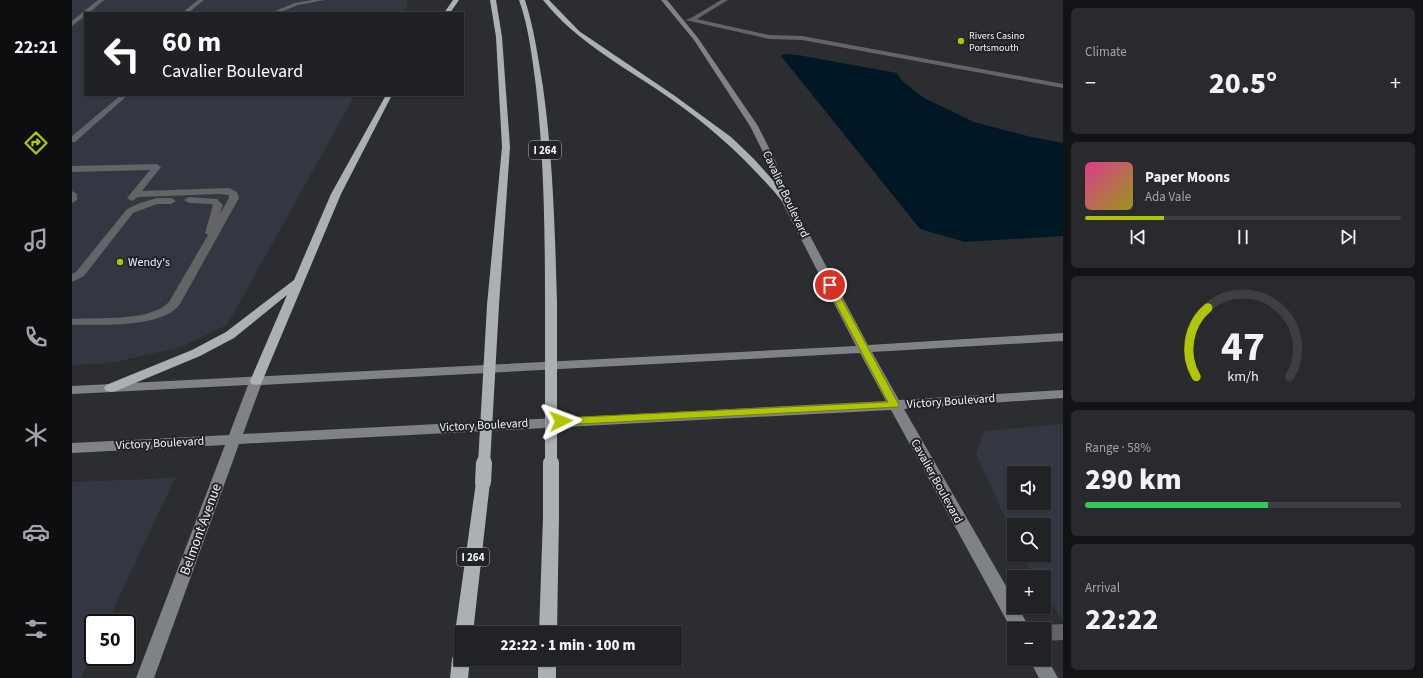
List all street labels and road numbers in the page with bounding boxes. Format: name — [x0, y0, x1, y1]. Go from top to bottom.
road number: I 264 — [529, 141, 561, 159]
street label: Cavalier Boulevard — [758, 148, 813, 240]
street label: Victory Boulevard — [906, 390, 996, 413]
street label: Victory Boulevard — [439, 415, 529, 436]
street label: Victory Boulevard — [115, 433, 205, 454]
street label: Cavalier Boulevard — [906, 436, 967, 527]
street label: Belmont Avenue — [175, 481, 227, 578]
road number: I 264 — [457, 548, 489, 566]

